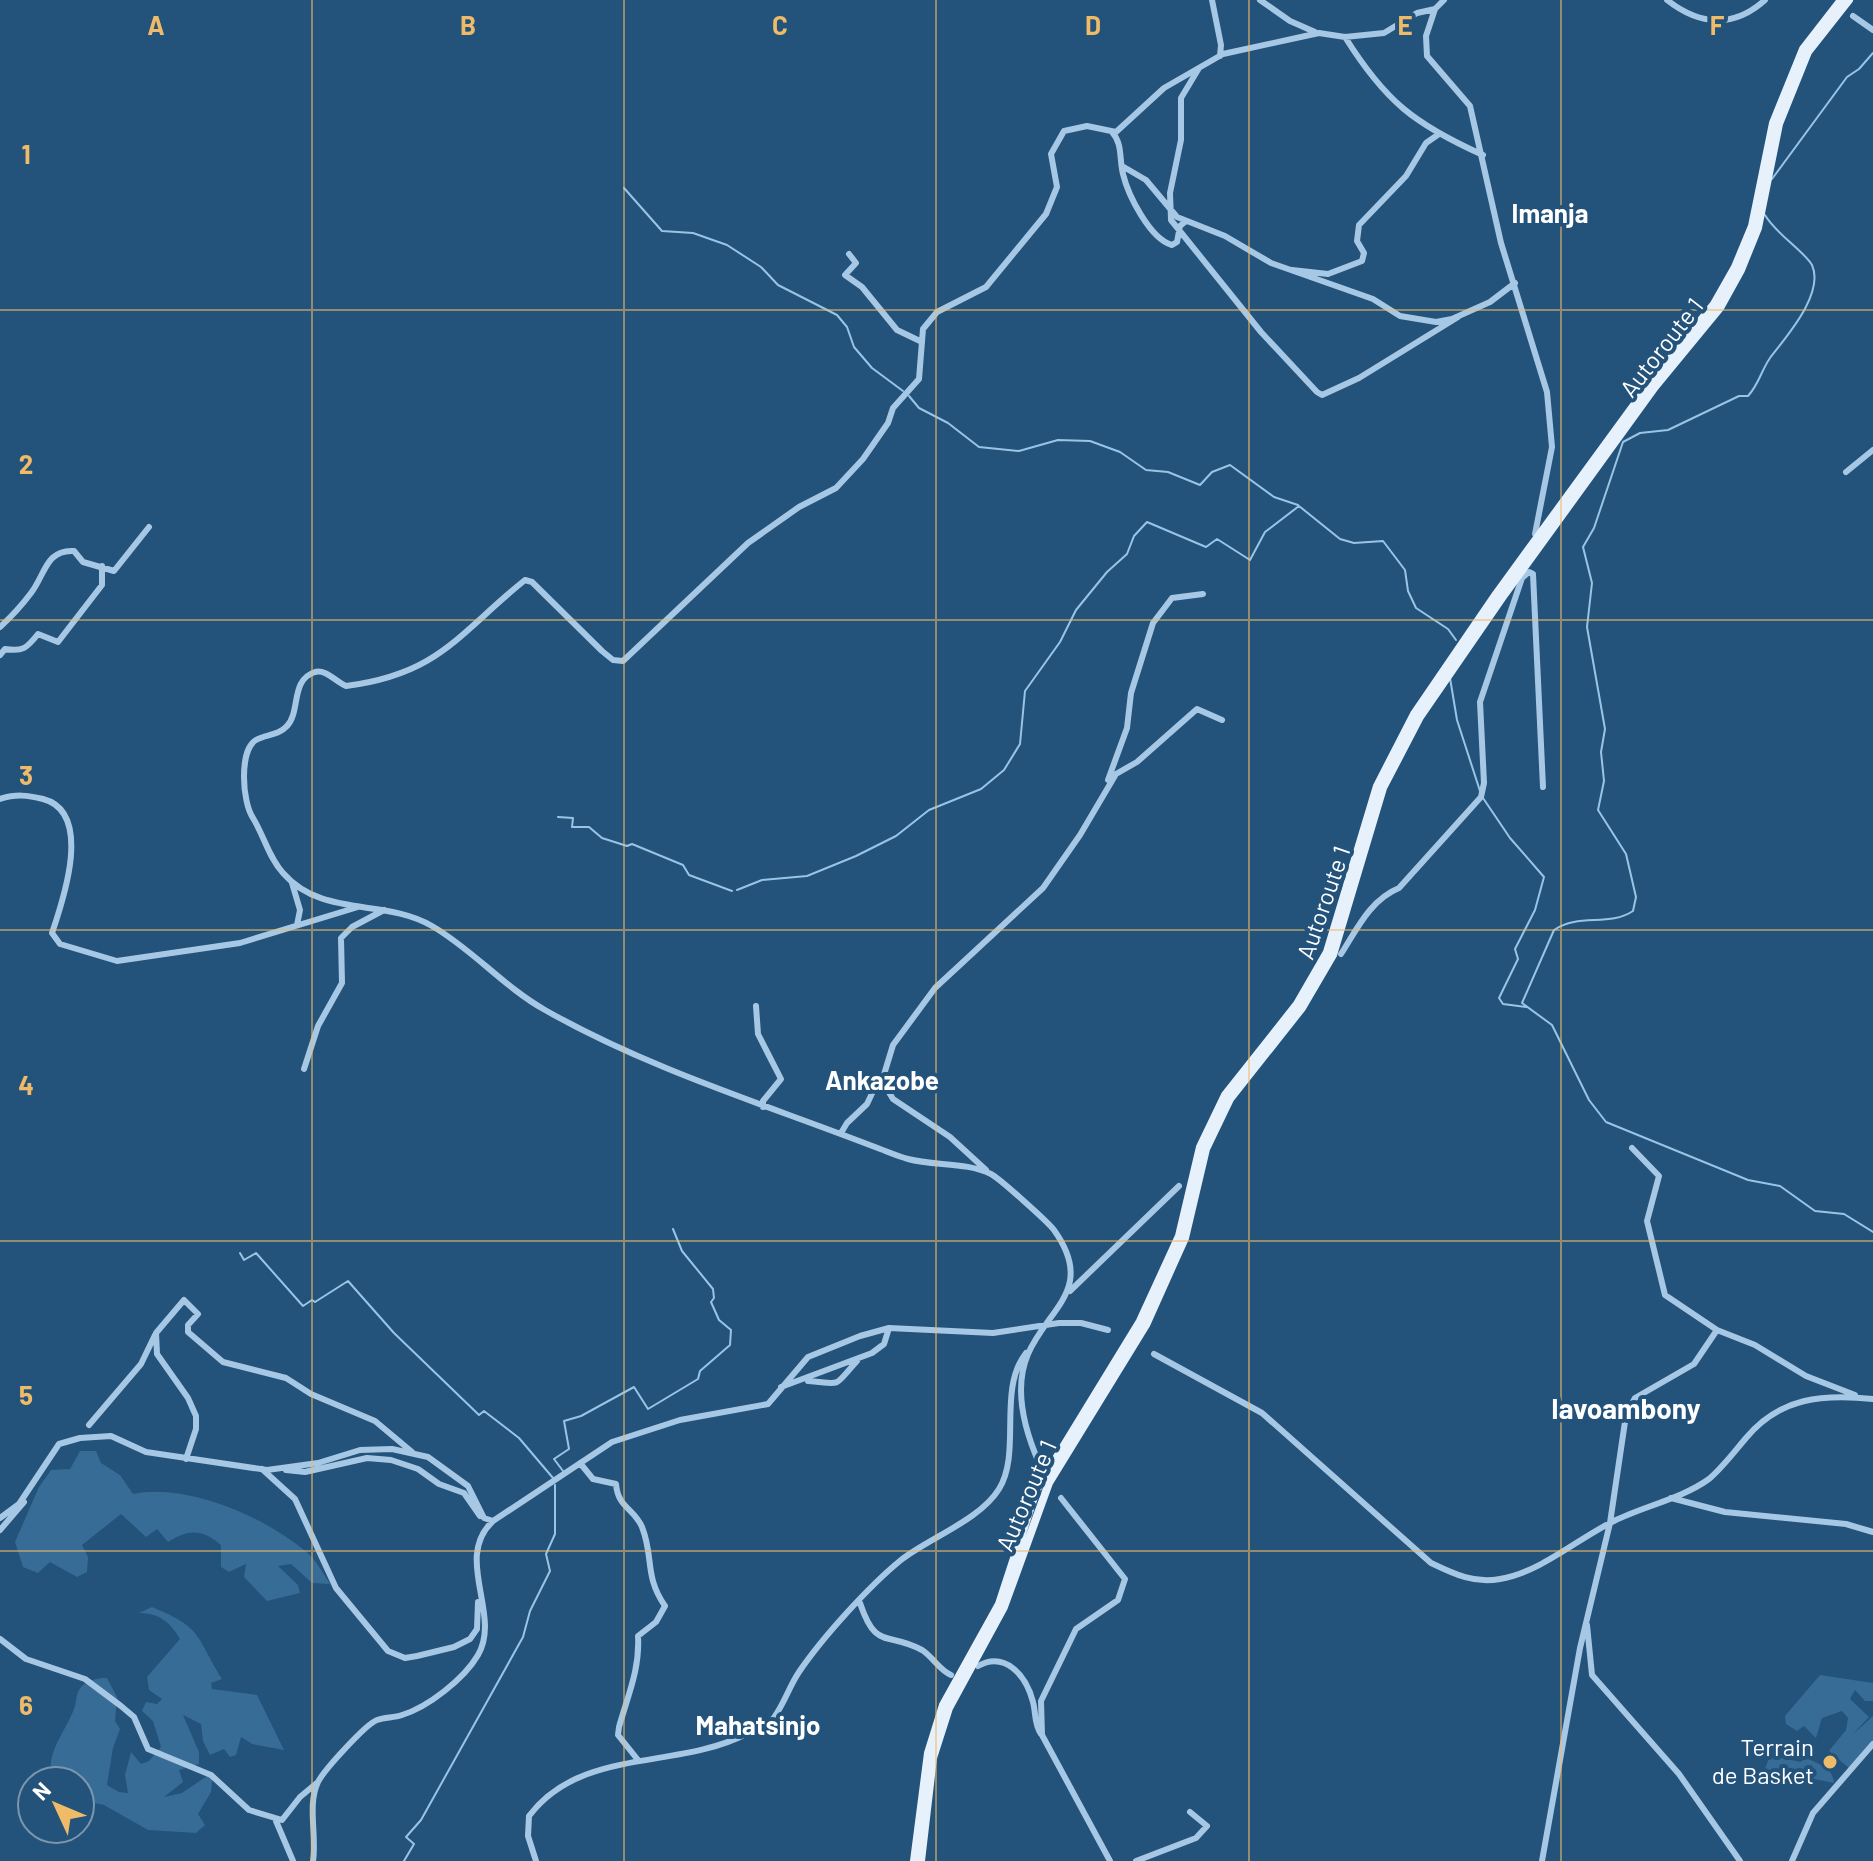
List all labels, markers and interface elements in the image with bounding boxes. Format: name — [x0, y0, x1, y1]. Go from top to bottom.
text: A — [147, 9, 165, 40]
text: B — [460, 9, 476, 40]
text: C — [772, 9, 788, 40]
text: D — [1085, 9, 1101, 40]
text: E — [1397, 9, 1413, 40]
text: F — [1710, 9, 1725, 40]
text: 1 — [21, 138, 31, 169]
district label: Imanja — [1512, 197, 1588, 228]
street label: Autoroute 1 — [1613, 292, 1709, 402]
text: 2 — [19, 448, 33, 479]
text: 3 — [19, 759, 33, 790]
street label: Autoroute 1 — [1290, 842, 1355, 963]
district label: Ankazobe — [825, 1064, 939, 1095]
text: 4 — [18, 1069, 34, 1100]
text: 5 — [19, 1379, 33, 1410]
district label: Iavoambony — [1551, 1391, 1701, 1425]
street label: Autoroute 1 — [989, 1436, 1062, 1555]
text: 6 — [19, 1689, 33, 1720]
district label: Mahatsinjo — [696, 1709, 820, 1740]
place label: Terrain de Basket — [1712, 1732, 1814, 1789]
marker: Terrain de Basket — [1821, 1753, 1839, 1771]
north arrow — [16, 1765, 96, 1845]
text: N — [26, 1776, 55, 1805]

